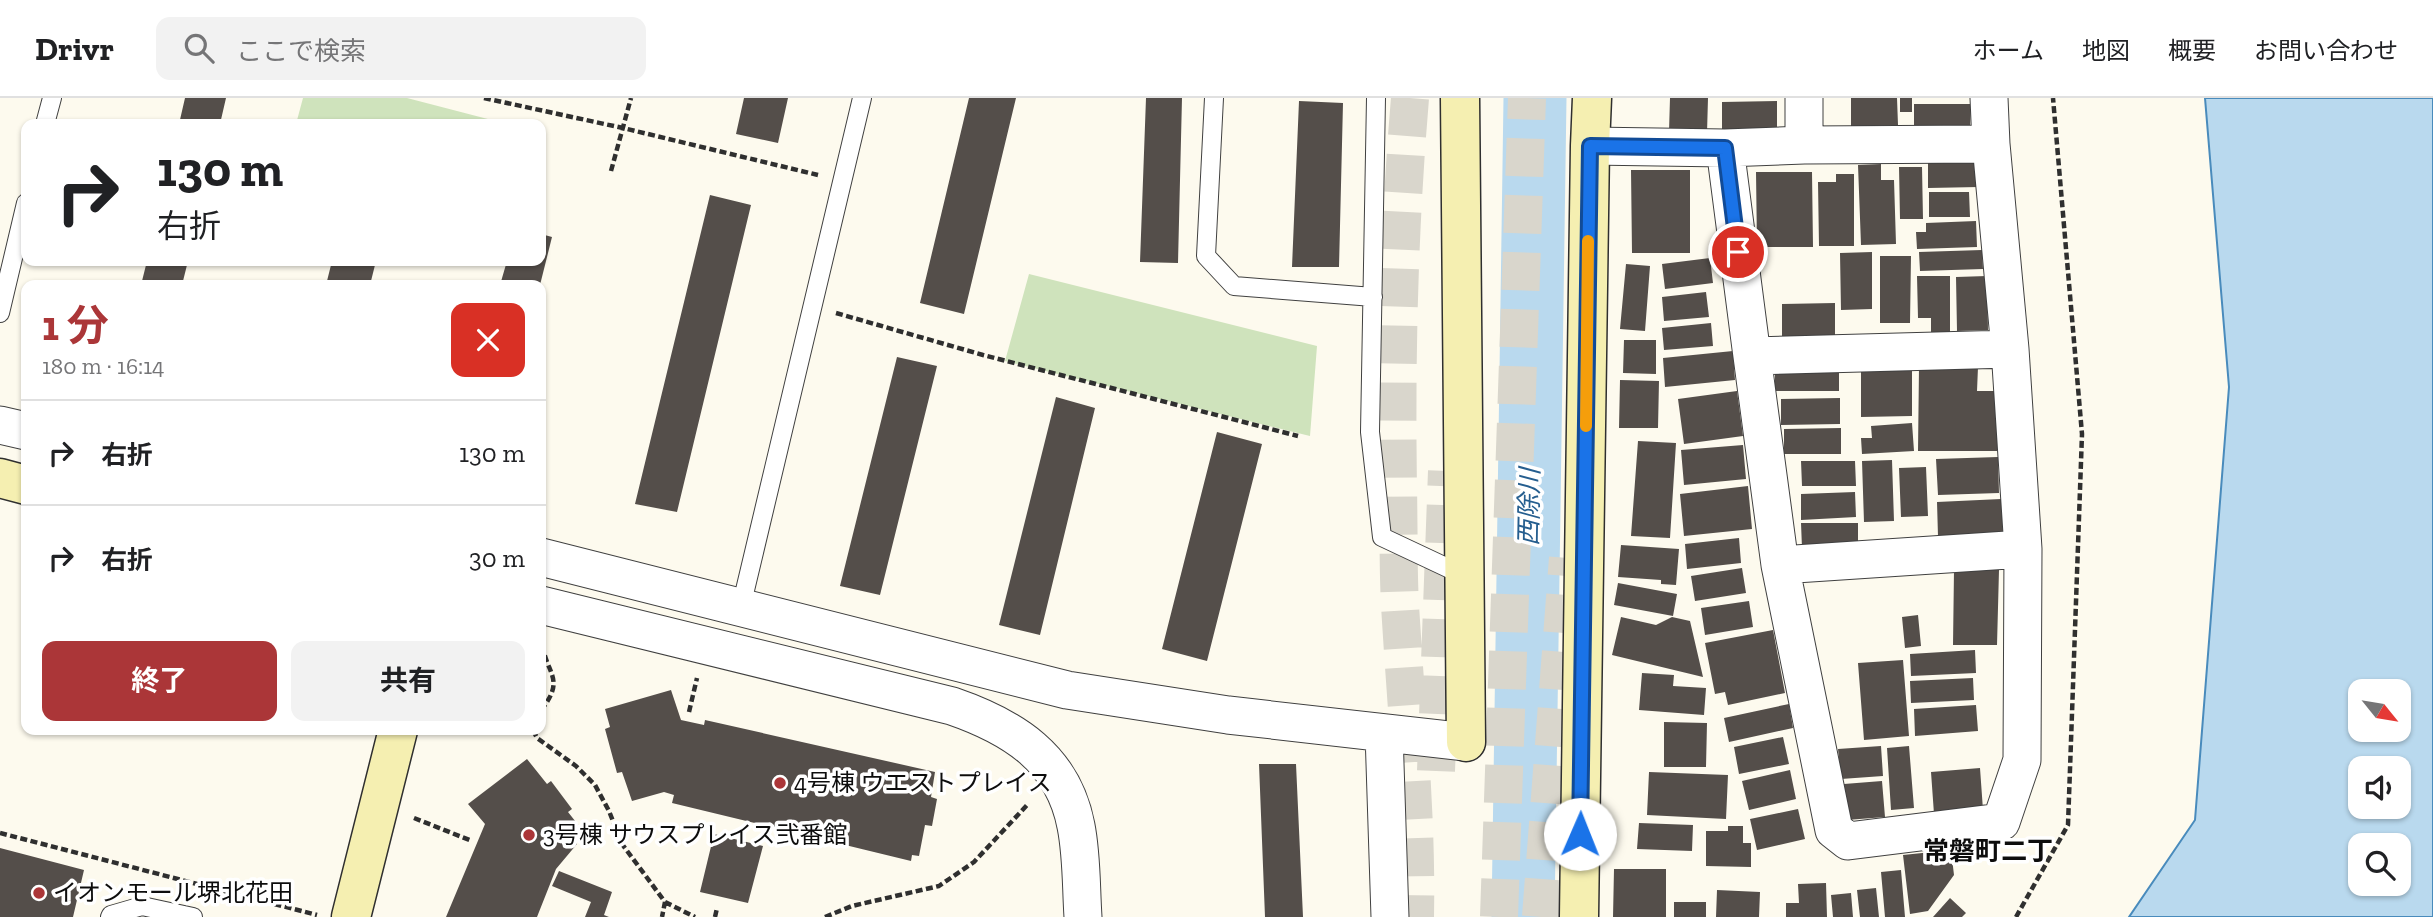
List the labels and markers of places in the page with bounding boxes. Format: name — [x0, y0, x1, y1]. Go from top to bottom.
pin — [1708, 222, 1768, 282]
place label: 4号棟 ウエストプレイス — [794, 768, 1052, 797]
marker: 4号棟 ウエストプレイス — [772, 775, 788, 791]
place label: 3号棟 サウスプレイス弐番館 — [543, 820, 847, 849]
marker: 3号棟 サウスプレイス弐番館 — [521, 827, 537, 843]
place label: イオンモール堺北花田 — [53, 878, 293, 907]
marker: イオンモール堺北花田 — [31, 885, 47, 901]

